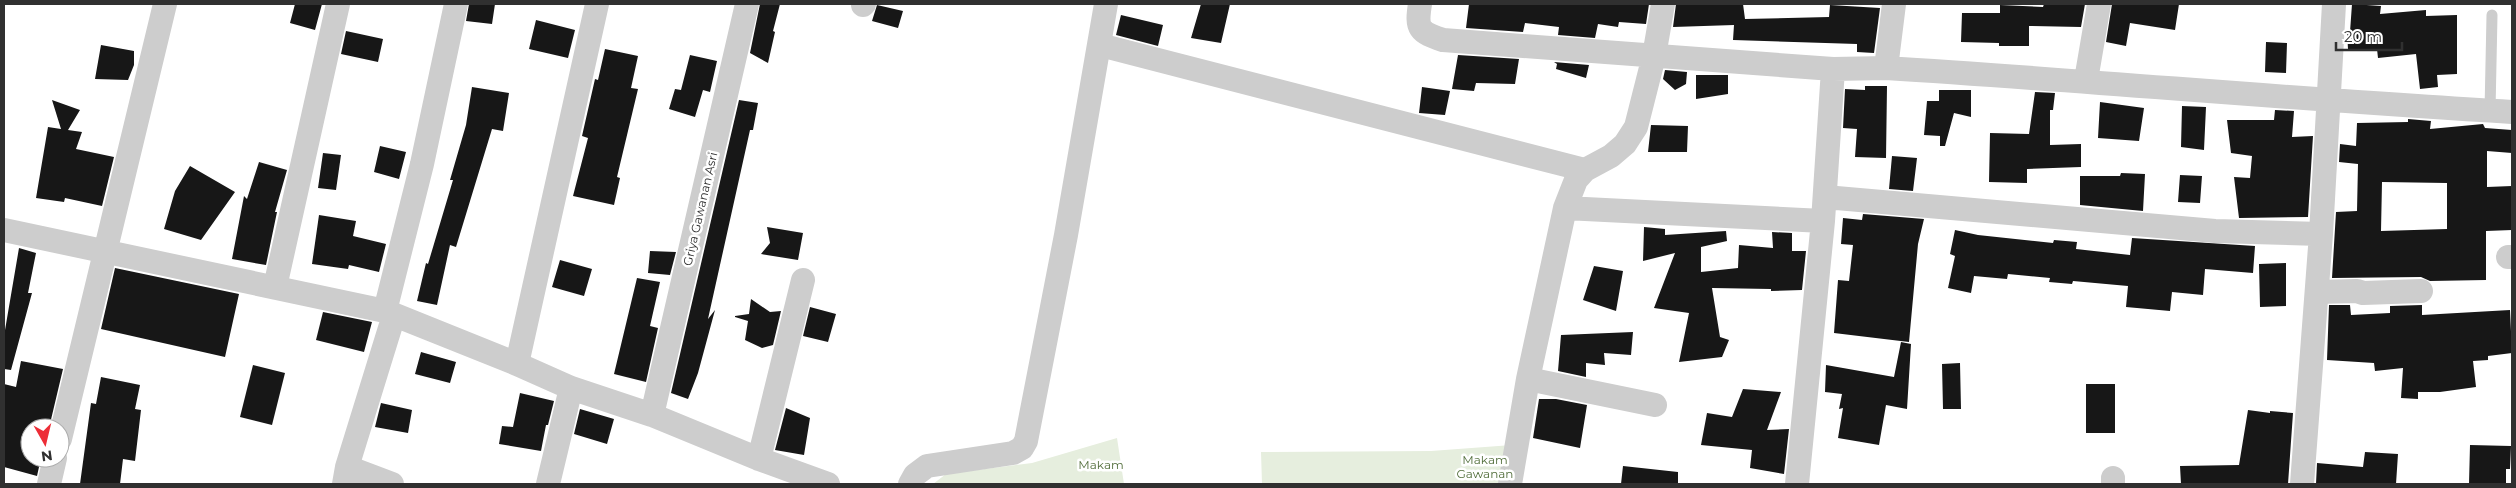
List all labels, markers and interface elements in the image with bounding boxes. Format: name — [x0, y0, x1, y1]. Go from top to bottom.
scale bar — [2336, 20, 2402, 52]
text: 20 m — [2344, 27, 2382, 46]
street label: Griya Gawanan Asri — [680, 151, 720, 267]
north arrow — [20, 418, 70, 468]
text: N — [40, 446, 54, 466]
park label: Makam Gawanan — [1457, 452, 1513, 481]
park label: Makam — [1078, 457, 1124, 472]

